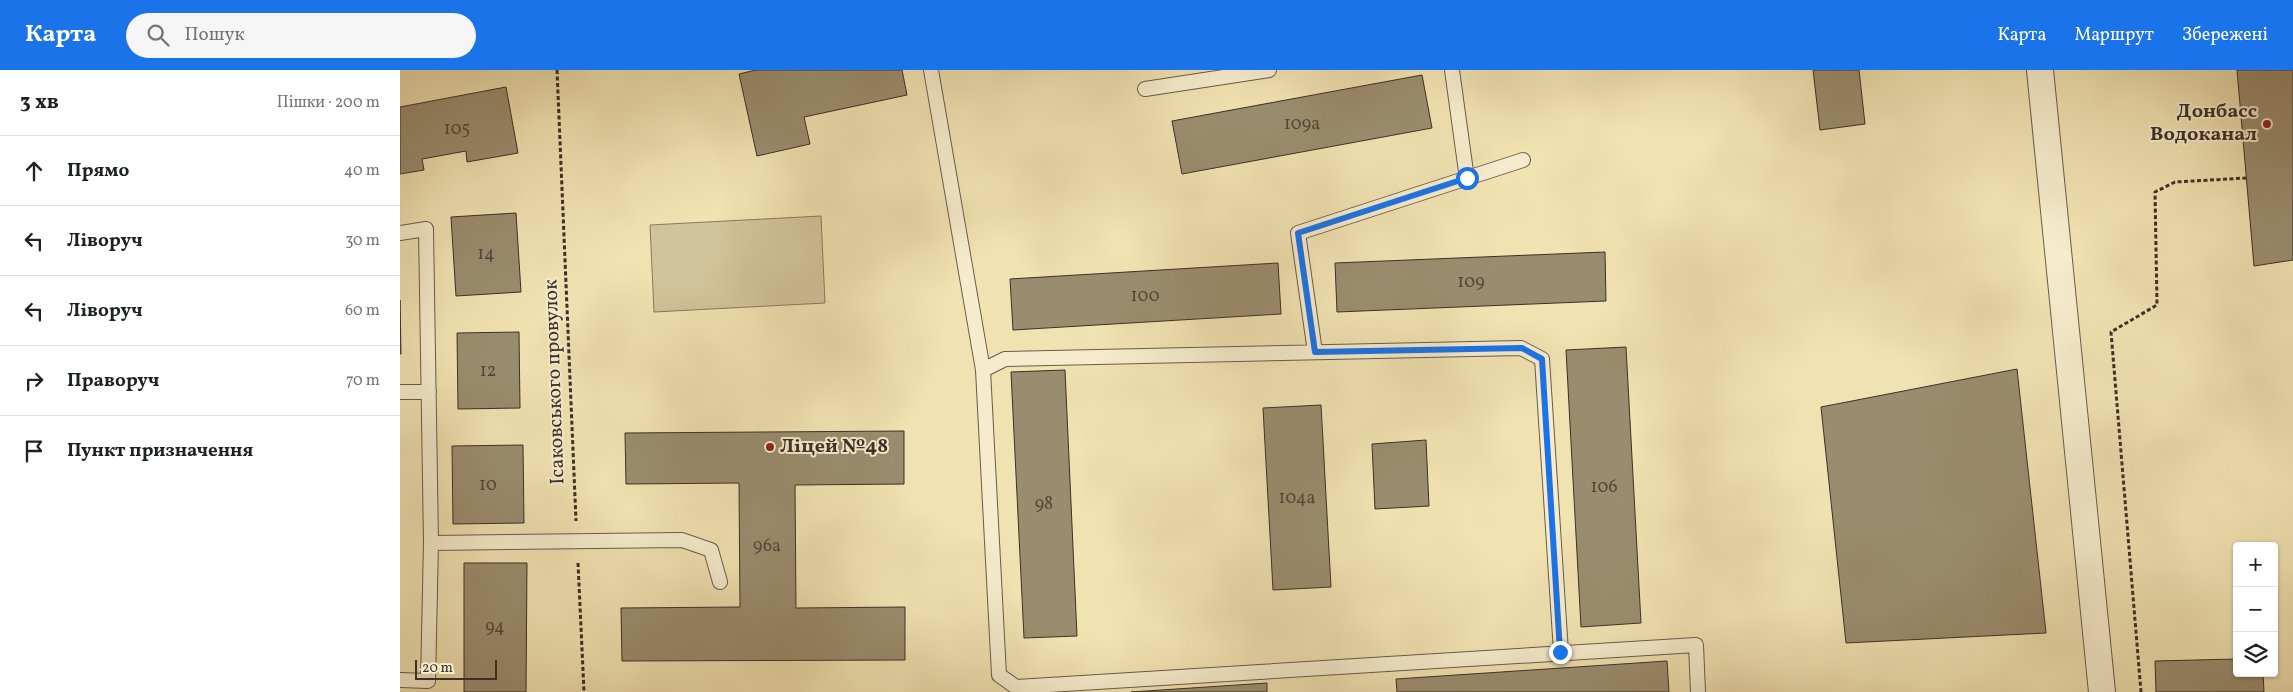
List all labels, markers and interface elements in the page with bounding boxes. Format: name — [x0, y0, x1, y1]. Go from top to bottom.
search box — [126, 13, 476, 58]
text: Карта — [25, 18, 96, 52]
icon: search — [144, 21, 172, 49]
text: Пошук — [184, 22, 245, 48]
text: Карта — [1998, 23, 2046, 48]
text: Маршрут — [2074, 23, 2154, 48]
text: Збережені — [2182, 23, 2268, 48]
text: 3 хв — [20, 88, 59, 117]
text: Пішки · 200 m — [277, 92, 380, 114]
place label: Донбасс Водоканал — [2150, 98, 2257, 149]
house number: 109а — [1284, 112, 1320, 137]
house number: 105 — [444, 117, 470, 142]
marker: Донбасс Водоканал — [2261, 118, 2273, 130]
icon: ahead — [20, 157, 48, 185]
text: Прямо — [67, 158, 129, 184]
text: 40 m — [344, 160, 380, 182]
route start — [1456, 167, 1479, 190]
icon: left — [20, 227, 48, 255]
text: Ліворуч — [67, 228, 142, 254]
text: 30 m — [345, 230, 380, 252]
house number: 14 — [477, 242, 495, 267]
house number: 109 — [1457, 270, 1485, 295]
street label: Ісаковського провулок — [537, 279, 573, 485]
house number: 100 — [1131, 284, 1160, 309]
icon: left — [20, 297, 48, 325]
text: Ліворуч — [67, 298, 142, 324]
text: 60 m — [345, 300, 380, 322]
house number: 12 — [480, 359, 496, 384]
icon: right — [20, 367, 48, 395]
text: Праворуч — [67, 368, 159, 394]
text: 70 m — [346, 370, 380, 392]
place label: Ліцей №48 — [780, 433, 888, 461]
icon: arrive — [20, 437, 48, 465]
text: Пункт призначення — [67, 438, 253, 464]
marker: Ліцей №48 — [764, 441, 776, 453]
house number: 10 — [479, 473, 497, 498]
house number: 106 — [1590, 475, 1618, 500]
house number: 104а — [1278, 486, 1316, 511]
house number: 98 — [1035, 492, 1053, 517]
house number: 96а — [753, 534, 781, 559]
map controls — [2233, 542, 2278, 677]
button: + — [2233, 542, 2278, 587]
button: − — [2233, 587, 2278, 632]
house number: 94 — [485, 615, 505, 640]
button: layers — [2233, 632, 2278, 677]
route end — [1549, 641, 1572, 664]
scale bar — [415, 657, 498, 680]
text: 20 m — [422, 659, 453, 678]

